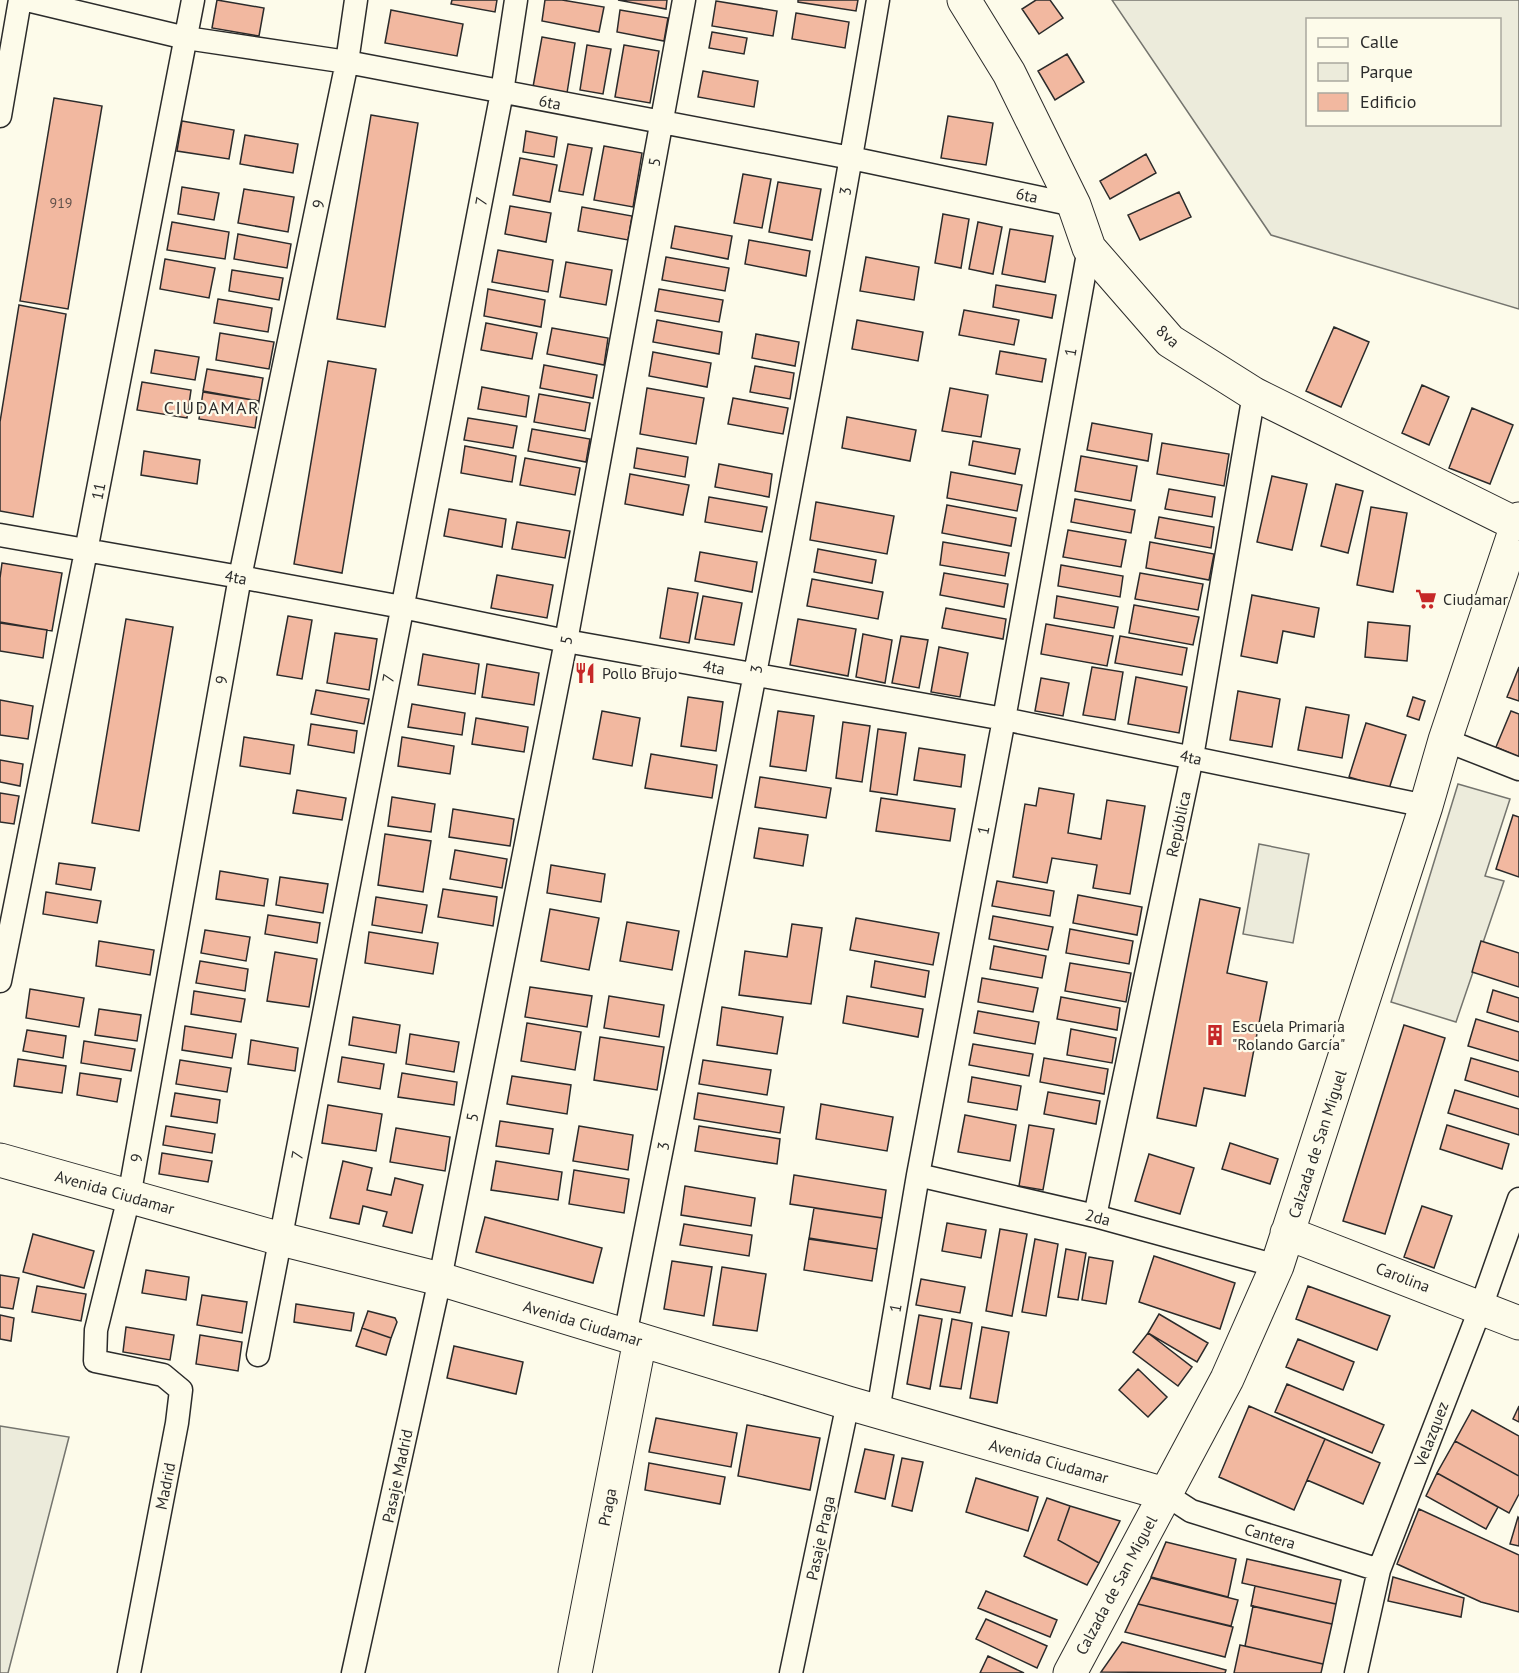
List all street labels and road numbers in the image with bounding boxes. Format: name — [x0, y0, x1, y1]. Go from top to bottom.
street label: 6ta — [537, 90, 563, 114]
street label: 5 — [643, 156, 665, 168]
street label: 6ta — [1014, 183, 1040, 207]
street label: 3 — [834, 185, 856, 197]
street label: 7 — [470, 195, 492, 207]
street label: 9 — [307, 198, 329, 210]
street label: 8va — [1152, 320, 1184, 352]
street label: 1 — [1059, 346, 1081, 358]
street label: 11 — [87, 481, 109, 501]
street label: 4ta — [223, 565, 249, 589]
street label: 5 — [555, 634, 577, 646]
street label: 4ta — [701, 655, 727, 679]
street label: 3 — [745, 663, 767, 675]
street label: 7 — [377, 672, 399, 684]
street label: 9 — [210, 674, 232, 686]
street label: 4ta — [1178, 745, 1204, 769]
street label: República — [1161, 789, 1195, 859]
street label: 1 — [972, 824, 994, 836]
street label: Calzada de San Miguel — [1284, 1067, 1351, 1221]
street label: 5 — [461, 1111, 483, 1123]
street label: 3 — [652, 1140, 674, 1152]
street label: 7 — [286, 1149, 308, 1161]
street label: 9 — [125, 1152, 147, 1164]
street label: Avenida Ciudamar — [53, 1165, 178, 1219]
street label: 2da — [1083, 1204, 1113, 1230]
street label: Carolina — [1373, 1258, 1433, 1296]
street label: Avenida Ciudamar — [521, 1295, 645, 1351]
street label: 1 — [884, 1302, 906, 1314]
street label: Velazquez — [1409, 1399, 1453, 1470]
street label: Pasaje Madrid — [377, 1427, 417, 1525]
street label: Avenida Ciudamar — [987, 1434, 1112, 1488]
street label: Madrid — [151, 1461, 179, 1511]
street label: Praga — [594, 1486, 620, 1528]
street label: Pasaje Praga — [801, 1494, 839, 1582]
street label: Calzada de San Miguel — [1071, 1512, 1161, 1658]
street label: Cantera — [1242, 1519, 1298, 1553]

